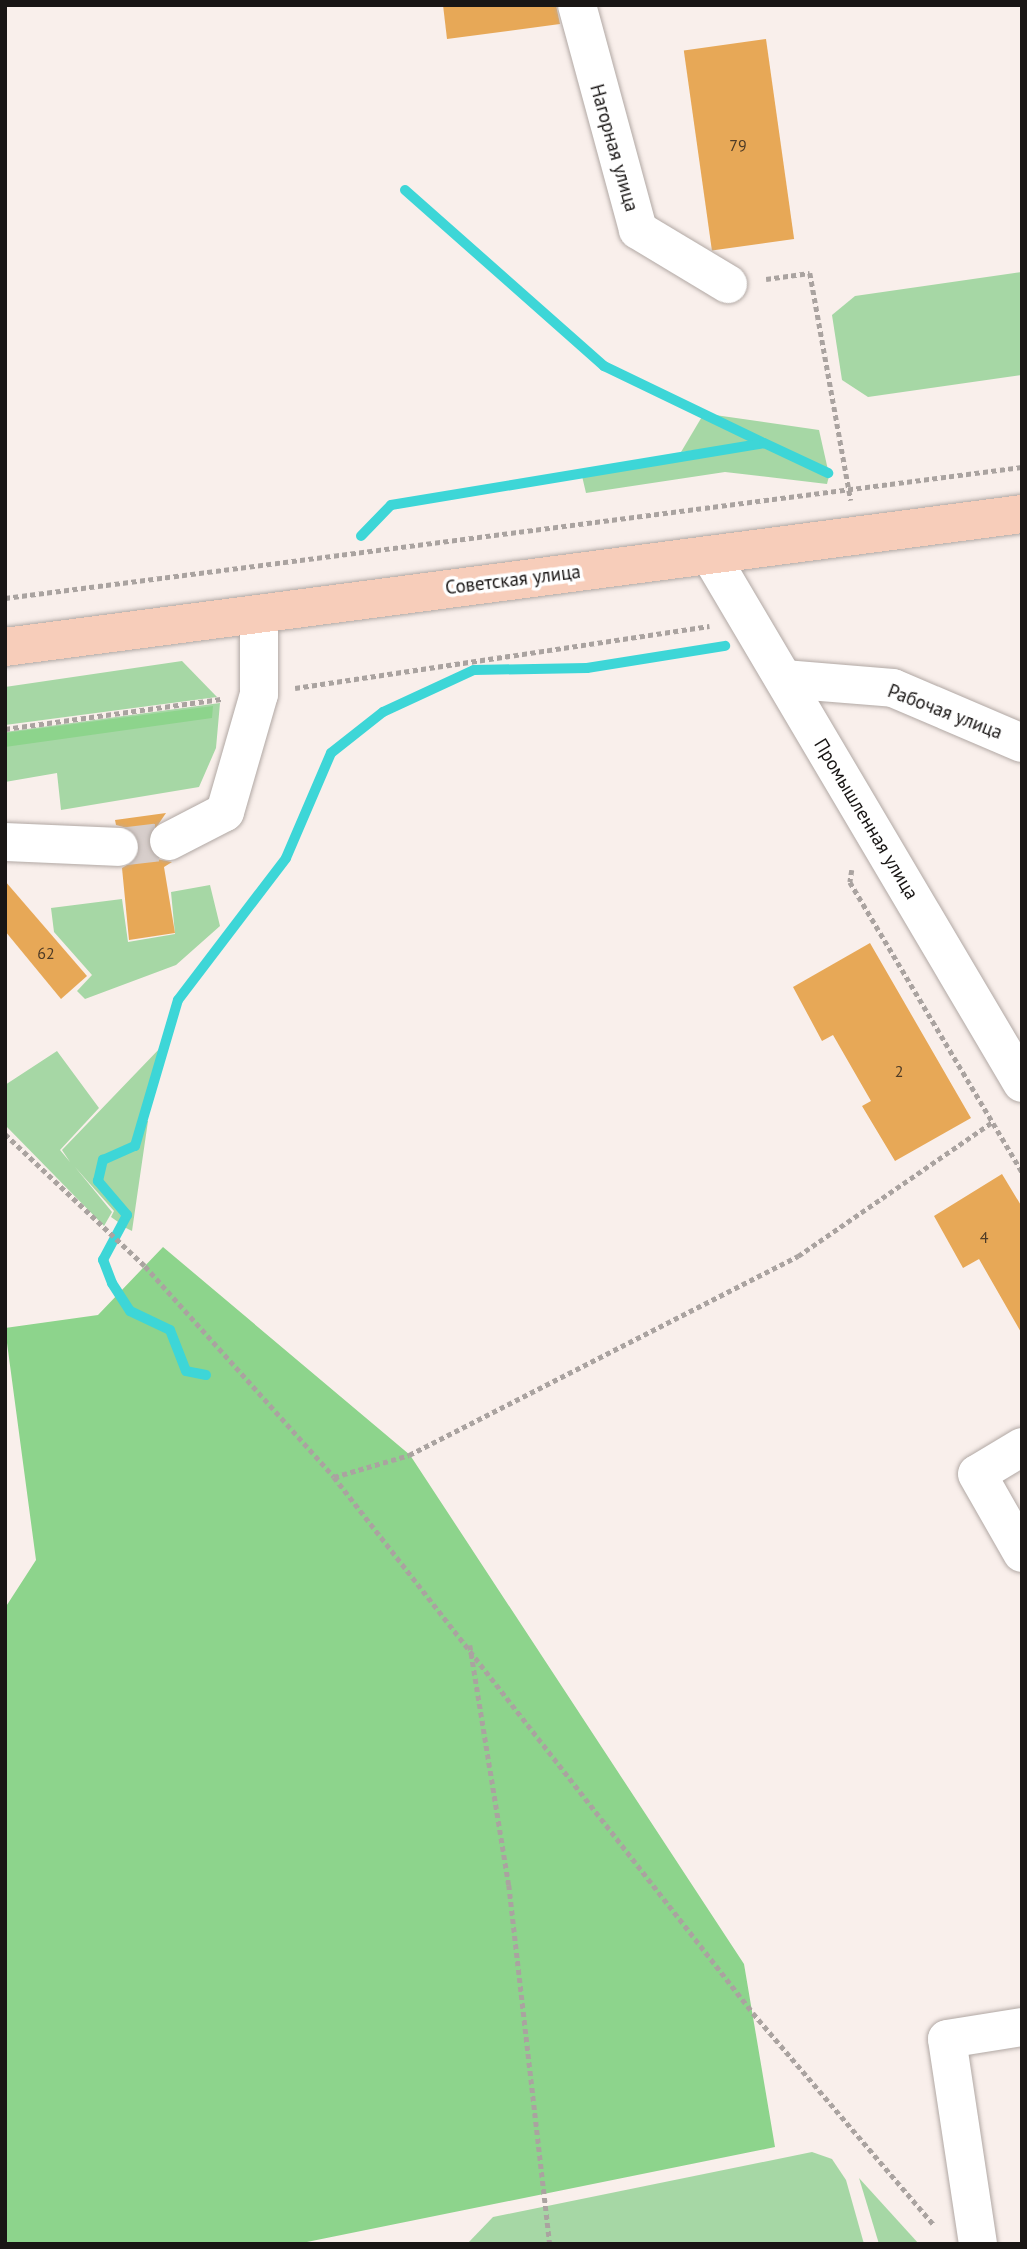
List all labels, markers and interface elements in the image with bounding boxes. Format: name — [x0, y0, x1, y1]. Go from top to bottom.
street label: Нагорная улица — [585, 82, 643, 214]
house number: 79 — [729, 135, 747, 155]
street label: Советская улица — [444, 560, 582, 600]
street label: Рабочая улица — [884, 680, 1006, 744]
street label: Промышленная улица — [809, 735, 923, 903]
house number: 62 — [37, 943, 55, 963]
house number: 2 — [895, 1061, 903, 1081]
house number: 4 — [980, 1227, 988, 1247]

